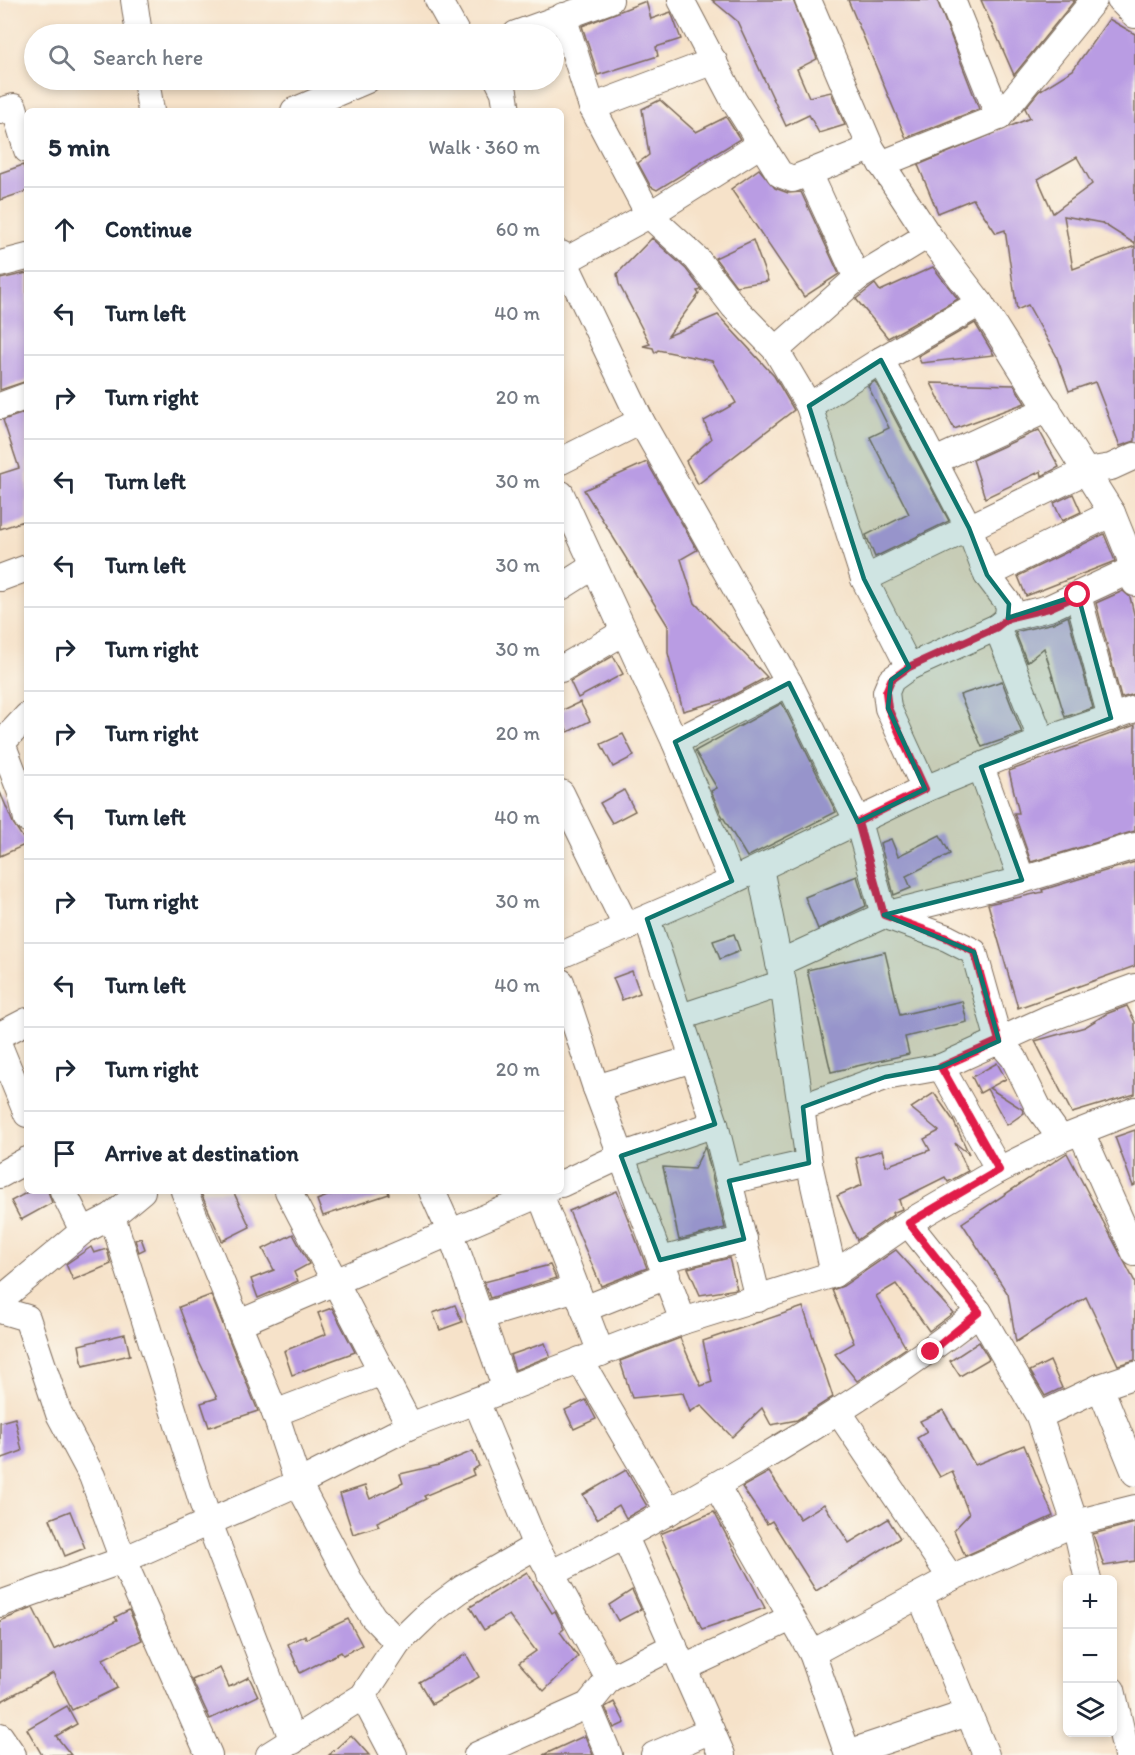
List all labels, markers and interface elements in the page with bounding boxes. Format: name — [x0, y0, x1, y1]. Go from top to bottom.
search box — [24, 24, 564, 90]
icon: search — [45, 41, 78, 74]
text: Search here — [93, 44, 203, 71]
text: 5 min — [48, 131, 110, 163]
text: Walk · 360 m — [428, 135, 540, 159]
icon: ahead — [48, 213, 81, 246]
text: Continue — [105, 216, 192, 243]
text: 60 m — [496, 217, 540, 241]
icon: left — [48, 297, 81, 330]
text: Turn left — [105, 300, 186, 327]
text: 40 m — [494, 301, 540, 325]
icon: right — [48, 381, 81, 414]
text: Turn right — [105, 384, 199, 411]
text: 20 m — [496, 385, 540, 409]
icon: left — [48, 465, 81, 498]
text: Turn left — [105, 468, 186, 495]
text: 30 m — [495, 469, 540, 493]
icon: left — [48, 549, 81, 582]
text: Turn left — [105, 552, 186, 579]
text: 30 m — [495, 553, 540, 577]
route start — [1064, 581, 1090, 607]
icon: right — [48, 633, 81, 666]
text: Turn right — [105, 636, 199, 663]
text: 30 m — [495, 637, 540, 661]
icon: right — [48, 717, 81, 750]
text: Turn right — [105, 720, 199, 747]
text: 20 m — [496, 721, 540, 745]
icon: left — [48, 801, 81, 834]
text: Turn left — [105, 804, 186, 831]
text: 40 m — [494, 805, 540, 829]
icon: right — [48, 885, 81, 918]
text: Turn right — [105, 888, 199, 915]
text: 30 m — [495, 889, 540, 913]
icon: left — [48, 969, 81, 1002]
text: Turn left — [105, 972, 186, 999]
text: 40 m — [494, 973, 540, 997]
icon: right — [48, 1053, 81, 1086]
text: Turn right — [105, 1056, 199, 1083]
text: 20 m — [496, 1057, 540, 1081]
icon: arrive — [48, 1137, 81, 1170]
text: Arrive at destination — [105, 1140, 299, 1167]
route end — [917, 1338, 943, 1364]
map controls — [1063, 1575, 1117, 1737]
button: + — [1063, 1575, 1117, 1629]
button: − — [1063, 1629, 1117, 1683]
button: layers — [1063, 1683, 1117, 1737]

